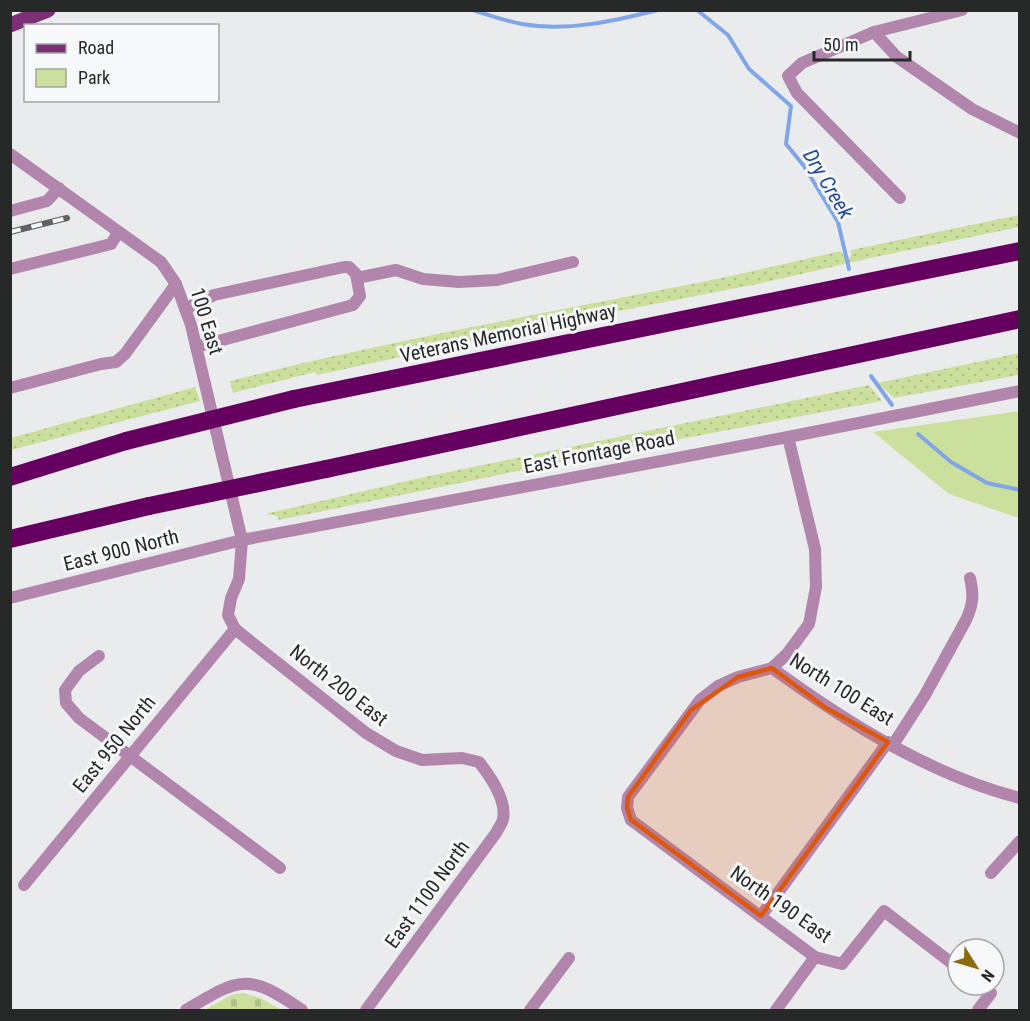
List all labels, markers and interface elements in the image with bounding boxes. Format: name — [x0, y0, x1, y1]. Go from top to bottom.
legend — [24, 24, 219, 102]
scale bar — [814, 24, 910, 62]
text: 50 m — [823, 34, 858, 55]
text: Road — [78, 37, 114, 58]
text: Park — [78, 67, 110, 88]
water label: Dry Creek — [798, 145, 859, 224]
street label: 100 East — [185, 285, 229, 357]
street label: Veterans Memorial Highway — [398, 298, 618, 368]
street label: East Frontage Road — [521, 426, 677, 478]
street label: East 900 North — [61, 524, 181, 576]
street label: North 200 East — [285, 639, 393, 731]
street label: North 100 East — [786, 648, 898, 730]
street label: East 950 North — [68, 691, 160, 797]
street label: East 1100 North — [380, 835, 474, 953]
street label: North 190 East — [726, 860, 836, 948]
north arrow — [946, 937, 1006, 997]
text: N — [977, 966, 998, 985]

